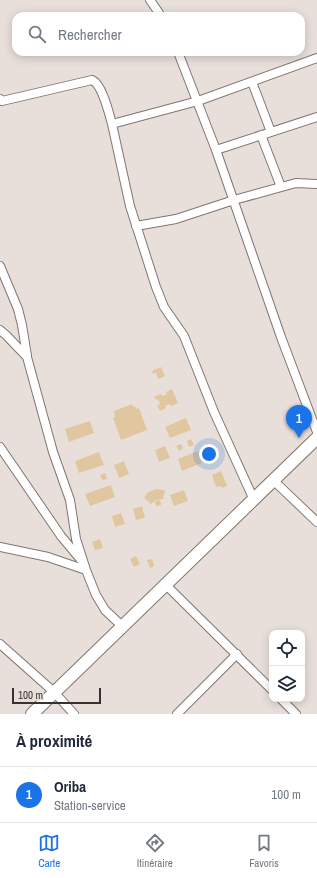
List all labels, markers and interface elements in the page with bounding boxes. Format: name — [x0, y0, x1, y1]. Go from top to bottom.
search box — [12, 12, 305, 56]
icon: search — [26, 23, 48, 45]
text: Rechercher — [58, 24, 122, 45]
pin: 1 — [286, 405, 312, 438]
your location — [199, 444, 219, 464]
map controls — [269, 630, 305, 702]
button: locate — [269, 630, 305, 666]
button: layers — [269, 666, 305, 702]
scale bar — [12, 686, 101, 705]
text: 100 m — [18, 688, 43, 702]
text: À proximité — [16, 729, 92, 752]
text: Oriba — [54, 776, 86, 797]
text: 1 — [26, 786, 32, 803]
text: 100 m — [271, 786, 301, 803]
text: Station-service — [54, 797, 126, 814]
tab: Carte — [38, 832, 60, 870]
tab: Itinéraire — [137, 832, 173, 870]
tab: Favoris — [249, 832, 279, 870]

